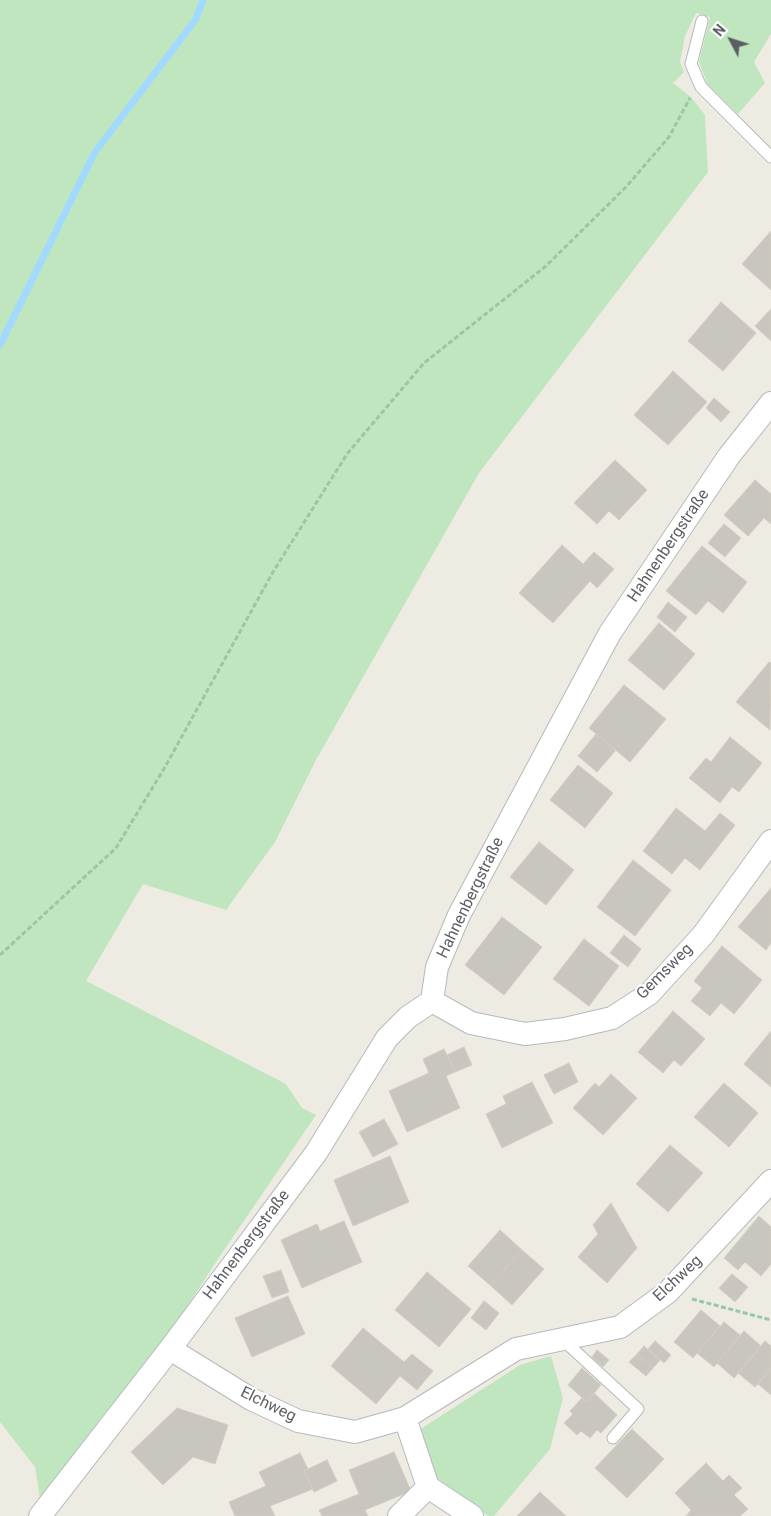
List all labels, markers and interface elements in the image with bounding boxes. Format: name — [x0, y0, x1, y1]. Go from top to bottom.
north arrow — [706, 15, 756, 65]
text: N — [710, 21, 729, 39]
street label: Hahnenbergstraße — [624, 486, 714, 606]
street label: Hahnenbergstraße — [433, 834, 509, 962]
street label: Gemsweg — [633, 940, 697, 1004]
street label: Hahnenbergstraße — [200, 1186, 294, 1304]
street label: Elchweg — [650, 1252, 706, 1306]
street label: Elchweg — [237, 1383, 299, 1427]

